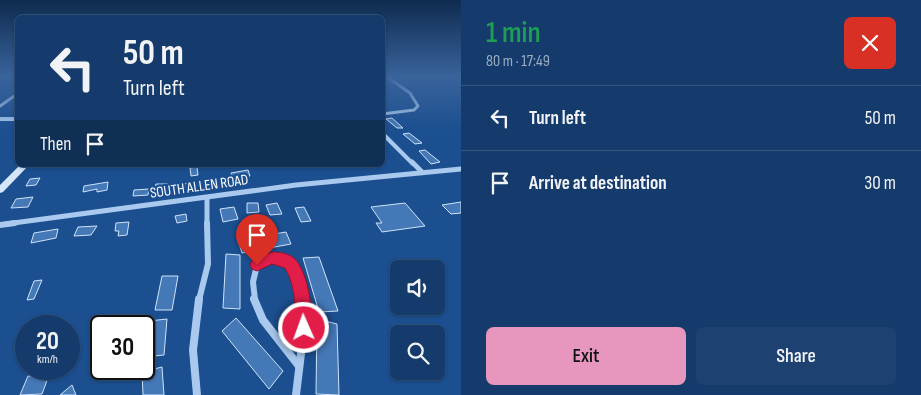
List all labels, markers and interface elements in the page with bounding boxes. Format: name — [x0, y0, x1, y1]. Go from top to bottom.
text: 1 min — [486, 15, 541, 51]
button: close — [844, 17, 896, 69]
text: 50 m — [123, 32, 184, 75]
icon: left — [40, 35, 105, 100]
text: 80 m · 17:49 — [486, 52, 550, 71]
text: Turn left — [123, 75, 185, 102]
icon: left — [486, 104, 514, 132]
text: Turn left — [529, 107, 586, 130]
text: 50 m — [865, 107, 896, 130]
icon: arrive — [81, 130, 109, 158]
text: Then — [40, 133, 71, 156]
icon: arrive — [486, 169, 514, 197]
street label: SOUTH ALLEN ROAD — [149, 170, 249, 203]
text: Arrive at destination — [529, 172, 667, 195]
text: 30 m — [864, 172, 896, 195]
pin — [236, 214, 278, 265]
icon: arrive — [243, 221, 271, 249]
map controls — [390, 260, 445, 380]
button: sound — [390, 260, 445, 315]
position arrow — [277, 301, 329, 353]
speed limit sign: 30 — [90, 315, 155, 380]
button: search — [390, 325, 445, 380]
text: 20 — [36, 326, 59, 357]
button: Exit — [486, 327, 686, 385]
button: Share — [696, 327, 896, 385]
text: km/h — [37, 352, 58, 367]

